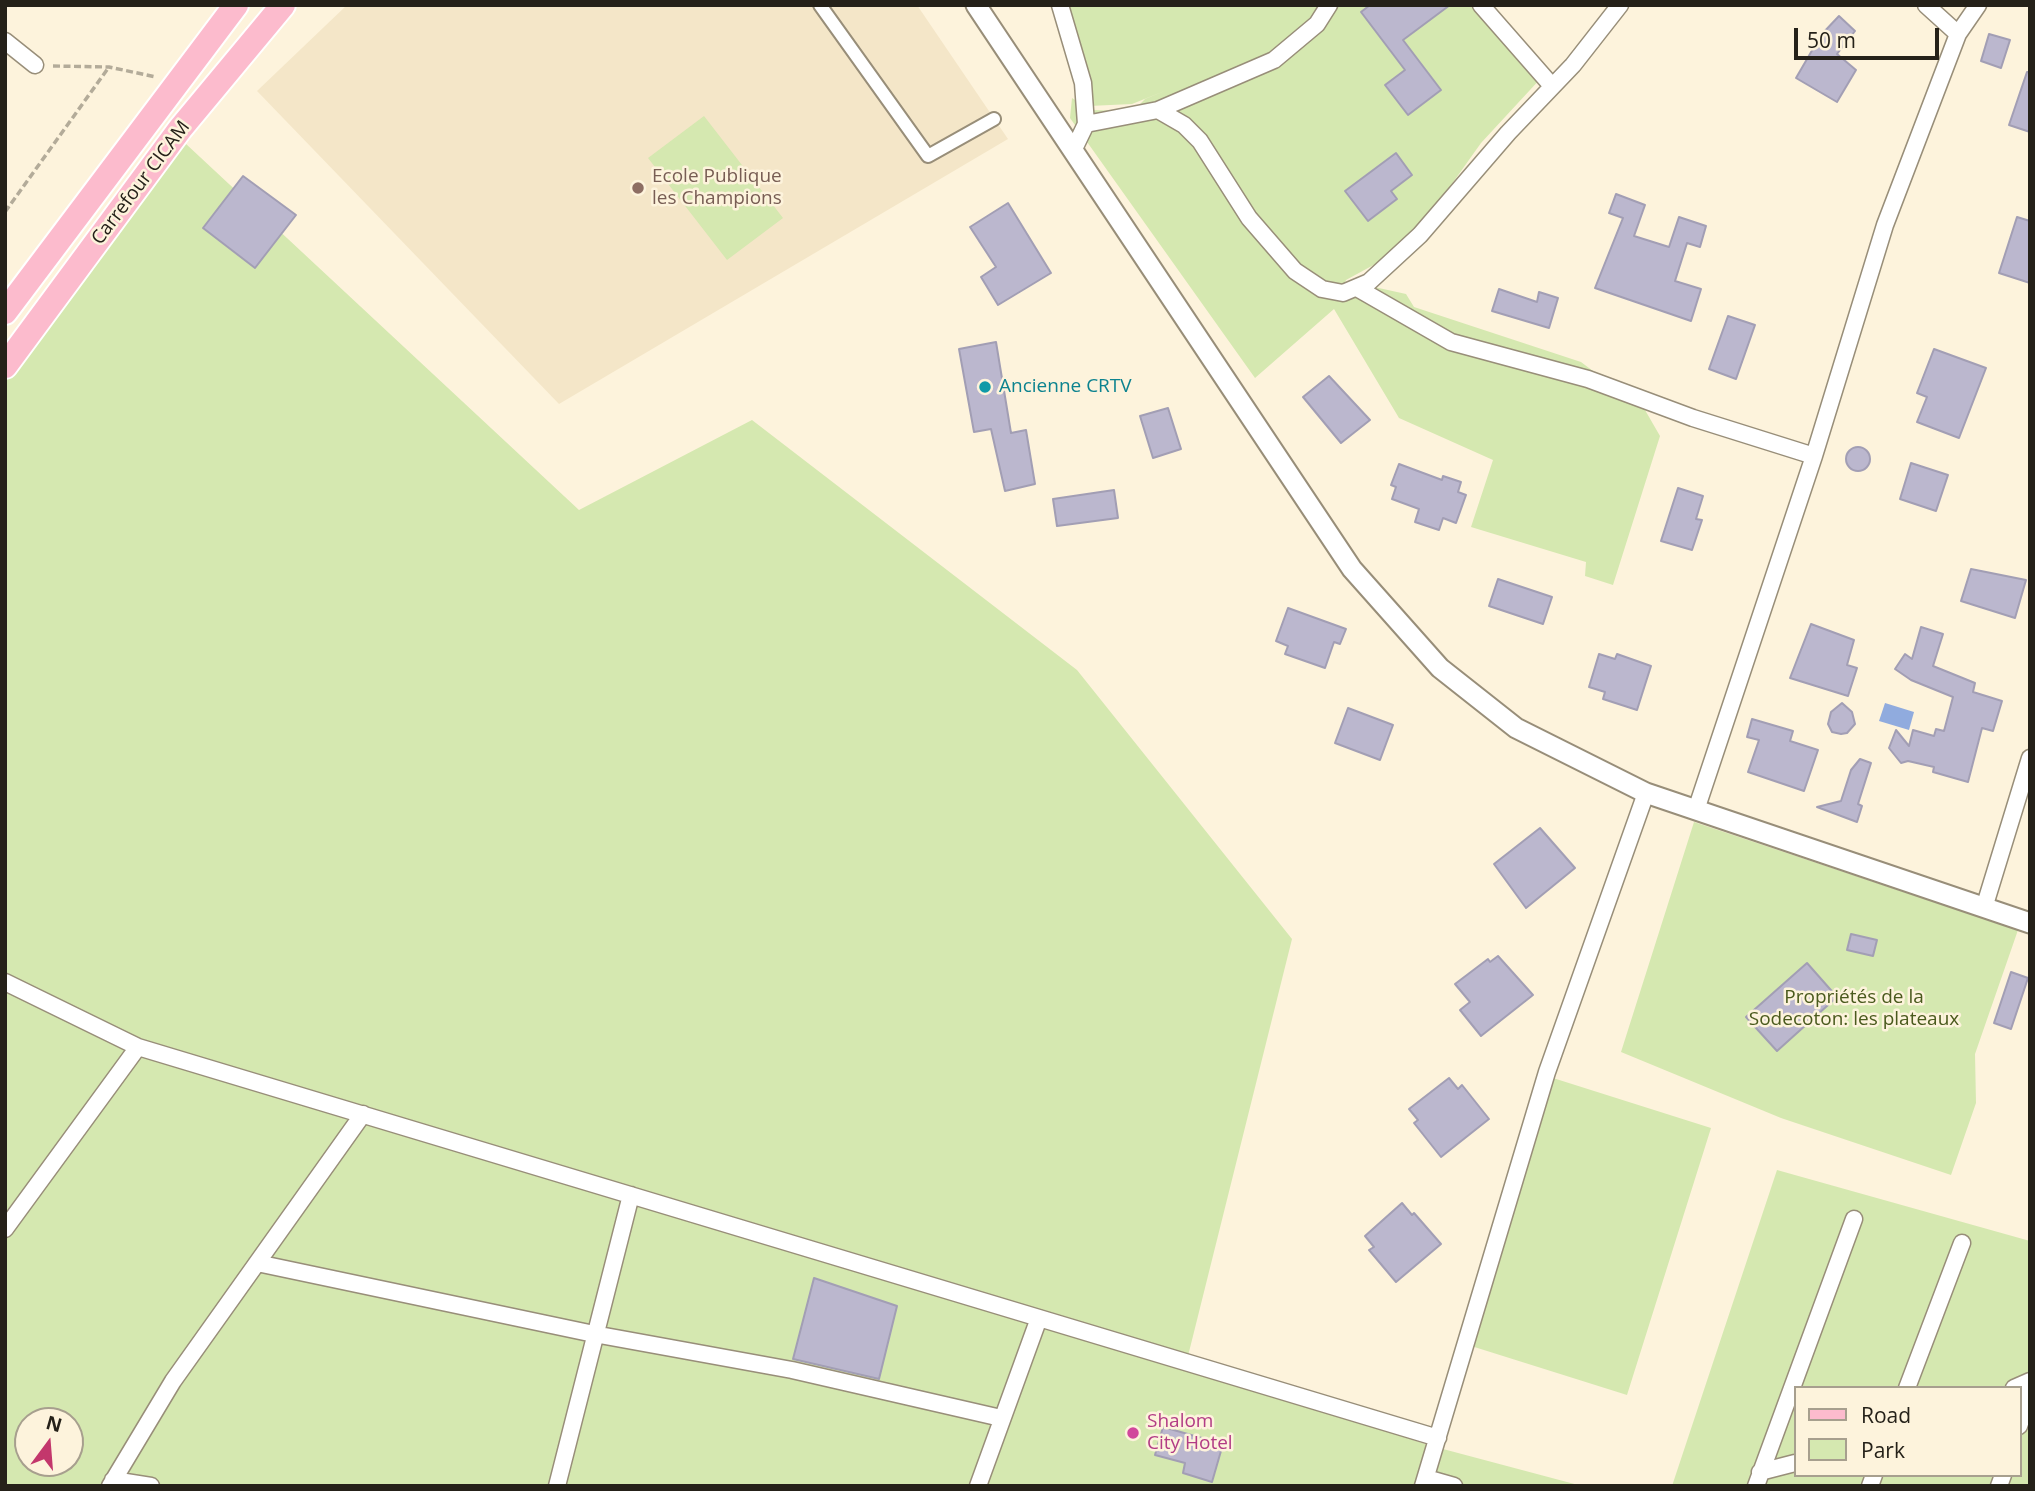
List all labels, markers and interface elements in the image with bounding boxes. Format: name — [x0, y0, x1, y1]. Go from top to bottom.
scale bar — [1797, 14, 1942, 58]
text: 50 m — [1807, 26, 1856, 54]
street label: Carrefour CICAM — [87, 117, 195, 249]
place label: Ecole Publique les Champions — [652, 166, 782, 210]
marker: Ecole Publique les Champions — [630, 180, 646, 196]
place label: Ancienne CRTV — [999, 376, 1132, 398]
marker: Ancienne CRTV — [977, 379, 993, 395]
park label: Propriétés de la Sodecoton: les plateaux — [1749, 987, 1959, 1031]
legend — [1794, 1386, 2021, 1477]
text: Road — [1861, 1401, 1911, 1429]
north arrow — [14, 1407, 84, 1477]
text: N — [43, 1409, 65, 1438]
place label: Shalom City Hotel — [1147, 1411, 1233, 1455]
marker: Shalom City Hotel — [1125, 1425, 1141, 1441]
text: Park — [1861, 1436, 1905, 1464]

